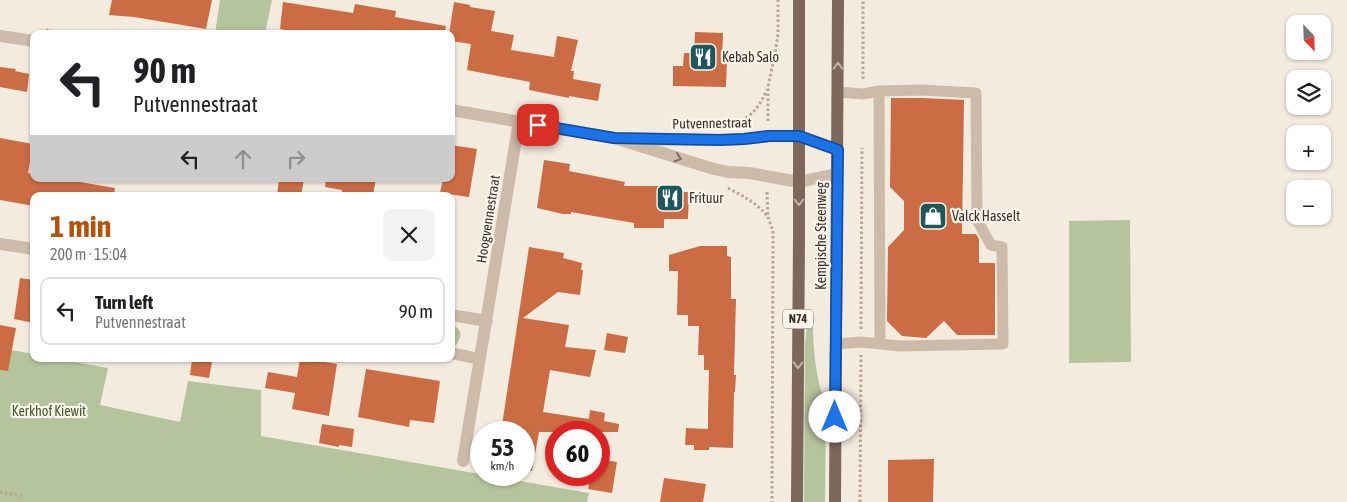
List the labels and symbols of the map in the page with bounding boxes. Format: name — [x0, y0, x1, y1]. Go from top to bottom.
north arrow — [1286, 15, 1331, 60]
restaurant icon: Kebab Salo — [688, 42, 718, 72]
place label: Kebab Salo — [722, 49, 779, 65]
one-way arrow — [833, 62, 843, 70]
pin — [517, 104, 559, 146]
street label: Putvennestraat — [672, 114, 752, 132]
one-way arrow — [673, 152, 681, 162]
street label: Hoogvennestraat — [473, 174, 503, 264]
street label: Kempische Steenweg — [813, 182, 829, 290]
restaurant icon: Frituur — [655, 183, 685, 213]
place label: Frituur — [689, 190, 724, 206]
one-way arrow — [794, 198, 804, 206]
shop icon: Valck Hasselt — [918, 201, 948, 231]
place label: Valck Hasselt — [952, 208, 1020, 224]
road number: N74 — [783, 310, 813, 328]
one-way arrow — [793, 361, 803, 369]
position arrow — [808, 390, 860, 442]
park label: Kerkhof Kiewit — [12, 403, 86, 419]
speed limit sign: 60 — [545, 421, 610, 486]

